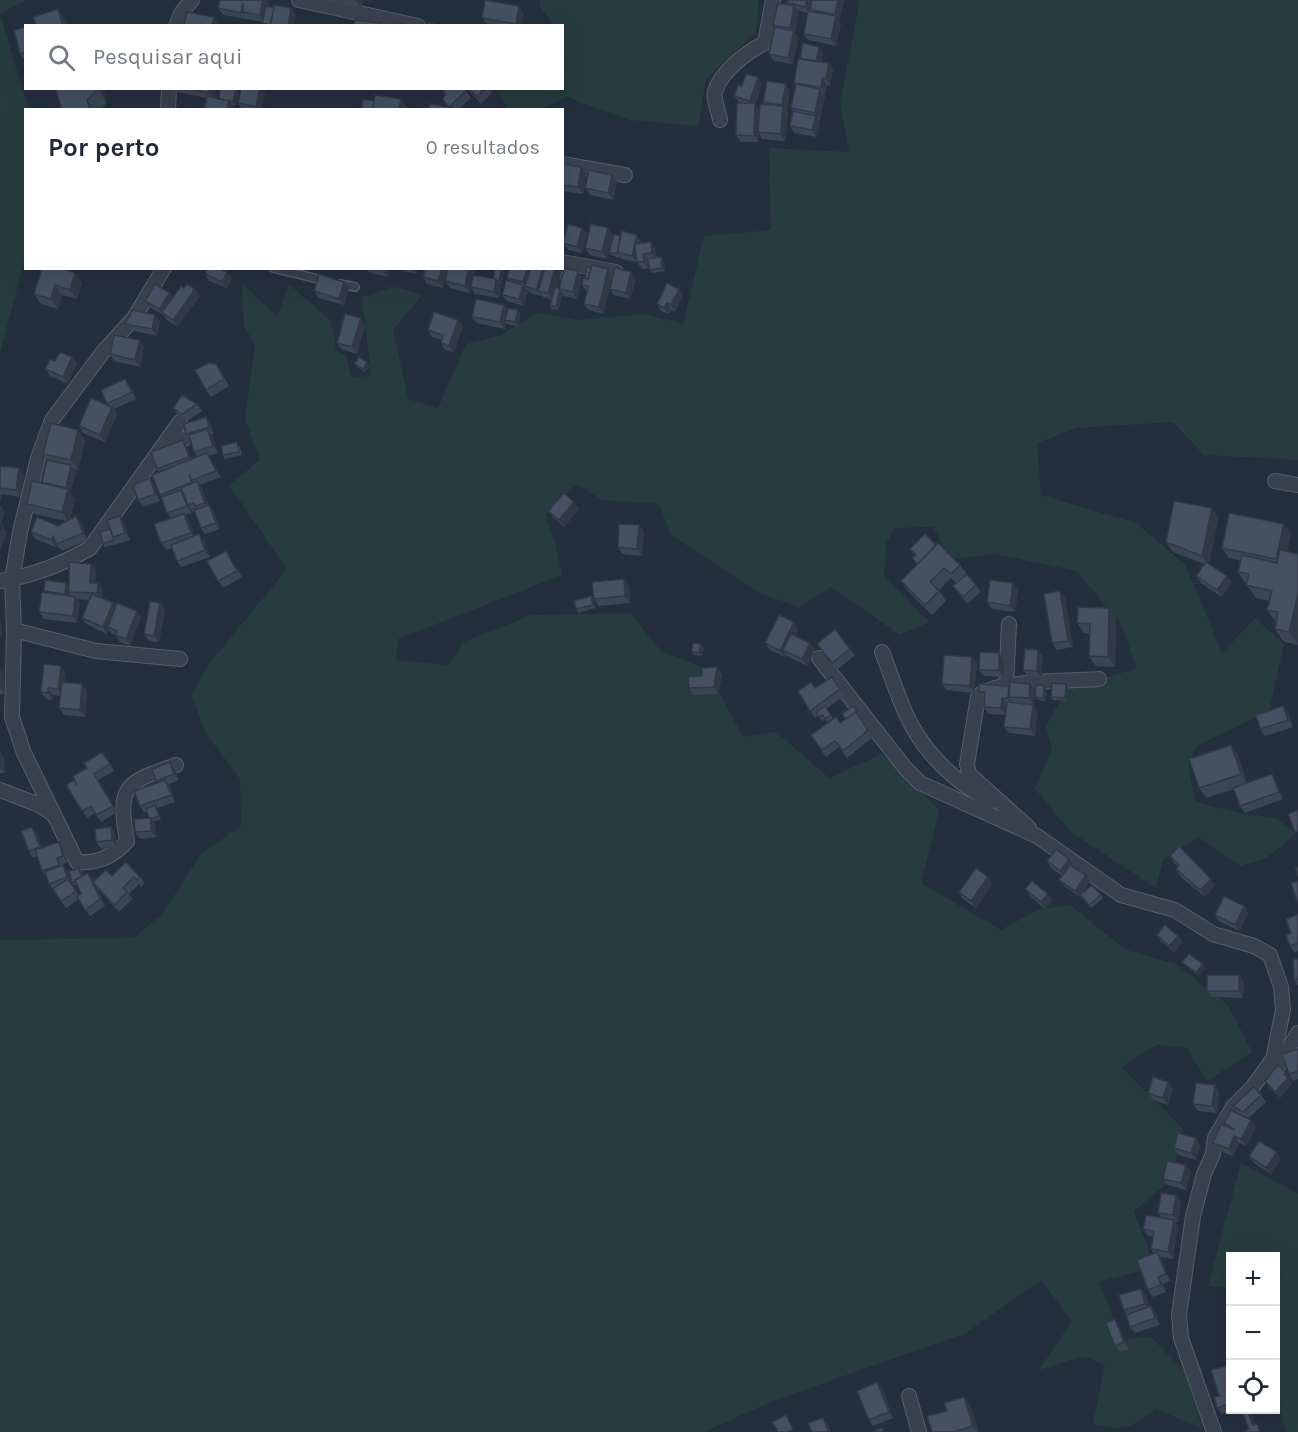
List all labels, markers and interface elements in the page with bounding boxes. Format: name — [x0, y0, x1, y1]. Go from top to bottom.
search box — [24, 24, 564, 90]
icon: search — [45, 41, 78, 74]
text: Pesquisar aqui — [93, 44, 242, 70]
text: Por perto — [48, 132, 159, 163]
text: 0 resultados — [426, 136, 540, 159]
map controls — [1226, 1252, 1280, 1414]
button: + — [1226, 1252, 1280, 1306]
button: − — [1226, 1306, 1280, 1360]
button: locate — [1226, 1360, 1280, 1414]

